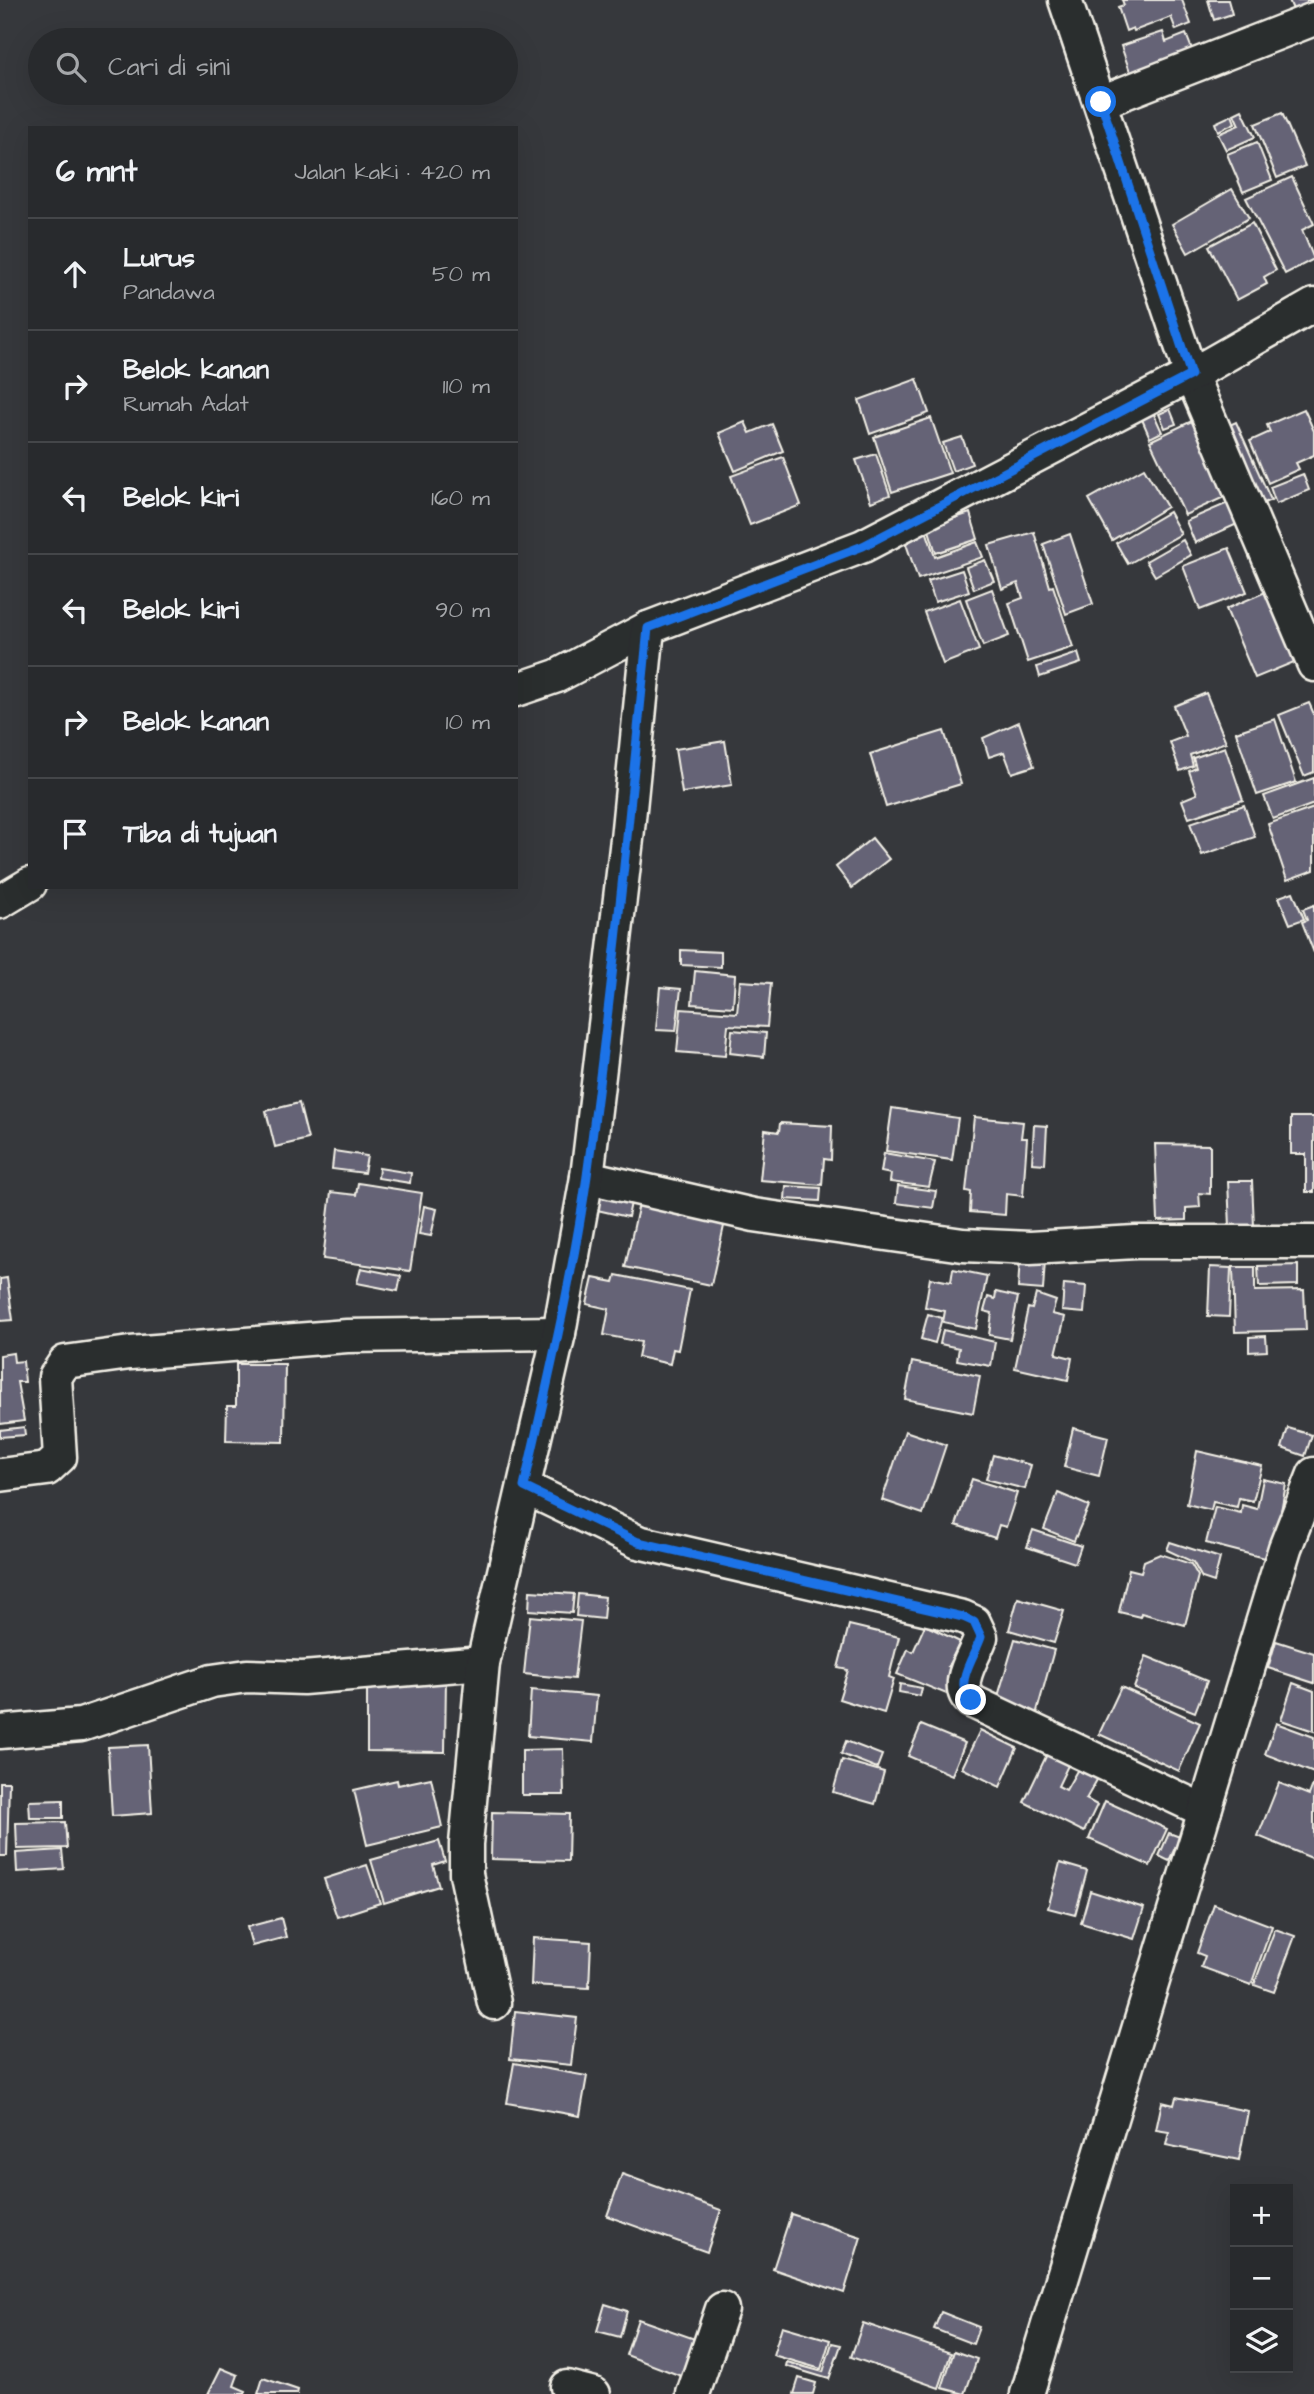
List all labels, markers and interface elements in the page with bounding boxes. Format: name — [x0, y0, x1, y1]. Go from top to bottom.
search box — [28, 28, 518, 105]
icon: search — [52, 48, 90, 86]
text: Cari di sini — [108, 49, 230, 85]
route start — [1085, 86, 1116, 117]
text: 6 mnt — [56, 151, 137, 193]
text: Jalan kaki · 420 m — [295, 156, 490, 188]
text: Lurus — [123, 240, 195, 276]
icon: ahead — [56, 255, 94, 293]
text: 50 m — [432, 258, 490, 290]
text: Pandawa — [123, 276, 215, 308]
text: Belok kanan — [123, 352, 269, 388]
icon: right — [56, 367, 94, 405]
text: 110 m — [442, 370, 490, 402]
text: Rumah Adat — [123, 388, 249, 420]
icon: left — [56, 479, 94, 517]
text: Belok kiri — [123, 480, 239, 516]
text: 160 m — [431, 482, 490, 514]
icon: left — [56, 591, 94, 629]
text: Belok kiri — [123, 592, 239, 628]
text: 90 m — [435, 594, 490, 626]
icon: right — [56, 703, 94, 741]
text: Belok kanan — [123, 704, 269, 740]
text: 10 m — [445, 706, 490, 738]
icon: arrive — [56, 815, 94, 853]
text: Tiba di tujuan — [123, 816, 277, 852]
route end — [955, 1684, 986, 1715]
map controls — [1230, 2184, 1293, 2373]
button: + — [1230, 2184, 1293, 2247]
button: − — [1230, 2247, 1293, 2310]
button: layers — [1230, 2310, 1293, 2373]

